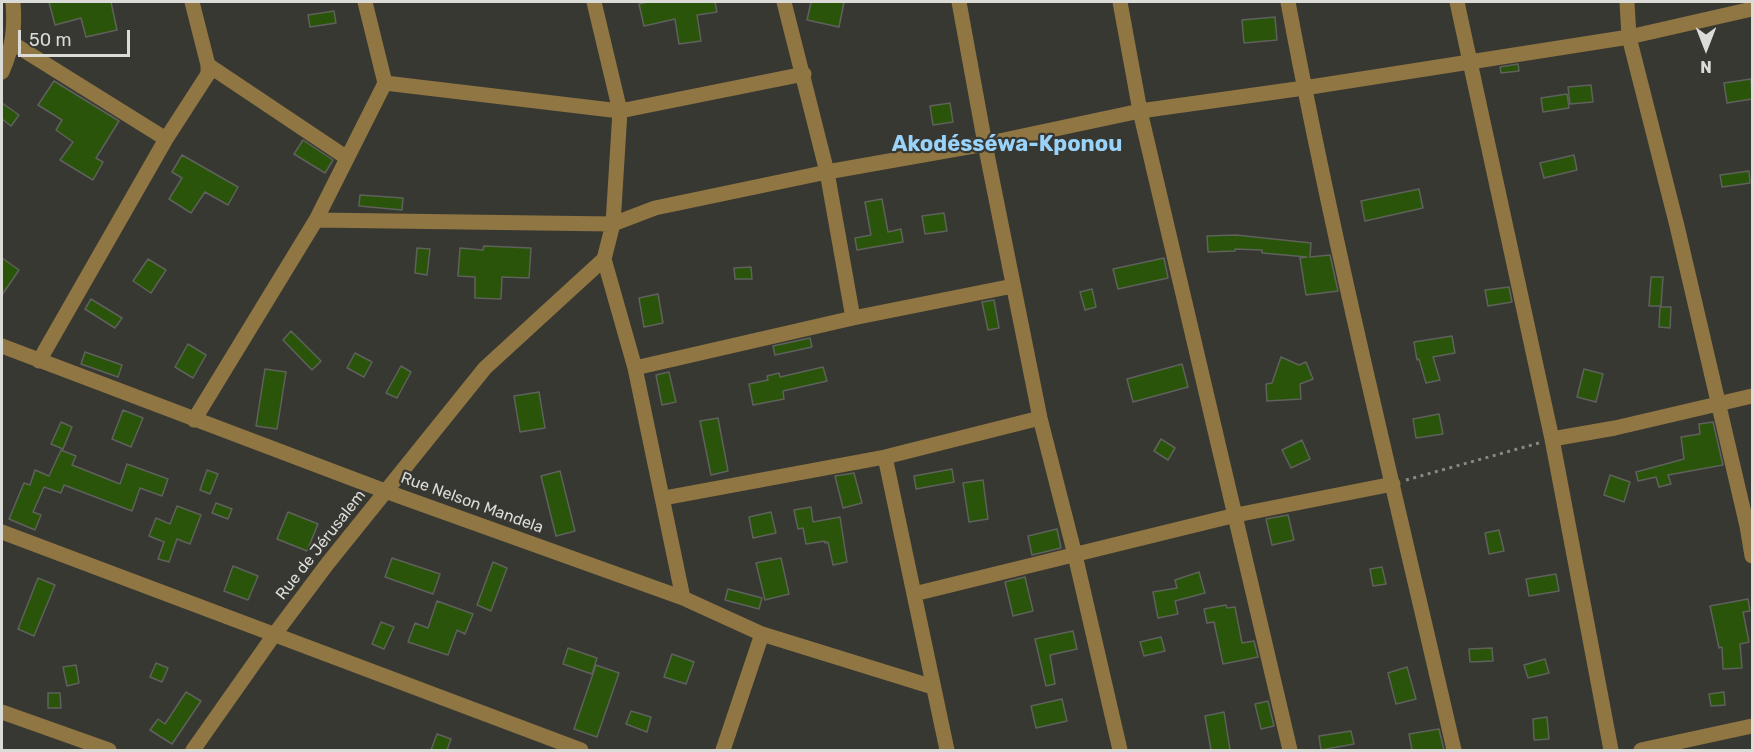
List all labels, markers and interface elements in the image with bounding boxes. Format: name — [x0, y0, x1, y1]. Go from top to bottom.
scale bar — [21, 18, 134, 56]
north arrow — [1676, 18, 1736, 78]
text: 50 m — [29, 29, 72, 51]
text: N — [1700, 57, 1712, 76]
district label: Akodésséwa-Kponou — [892, 132, 1122, 158]
street label: Rue Nelson Mandela — [398, 468, 546, 538]
street label: Rue de Jérusalem — [272, 486, 370, 604]

